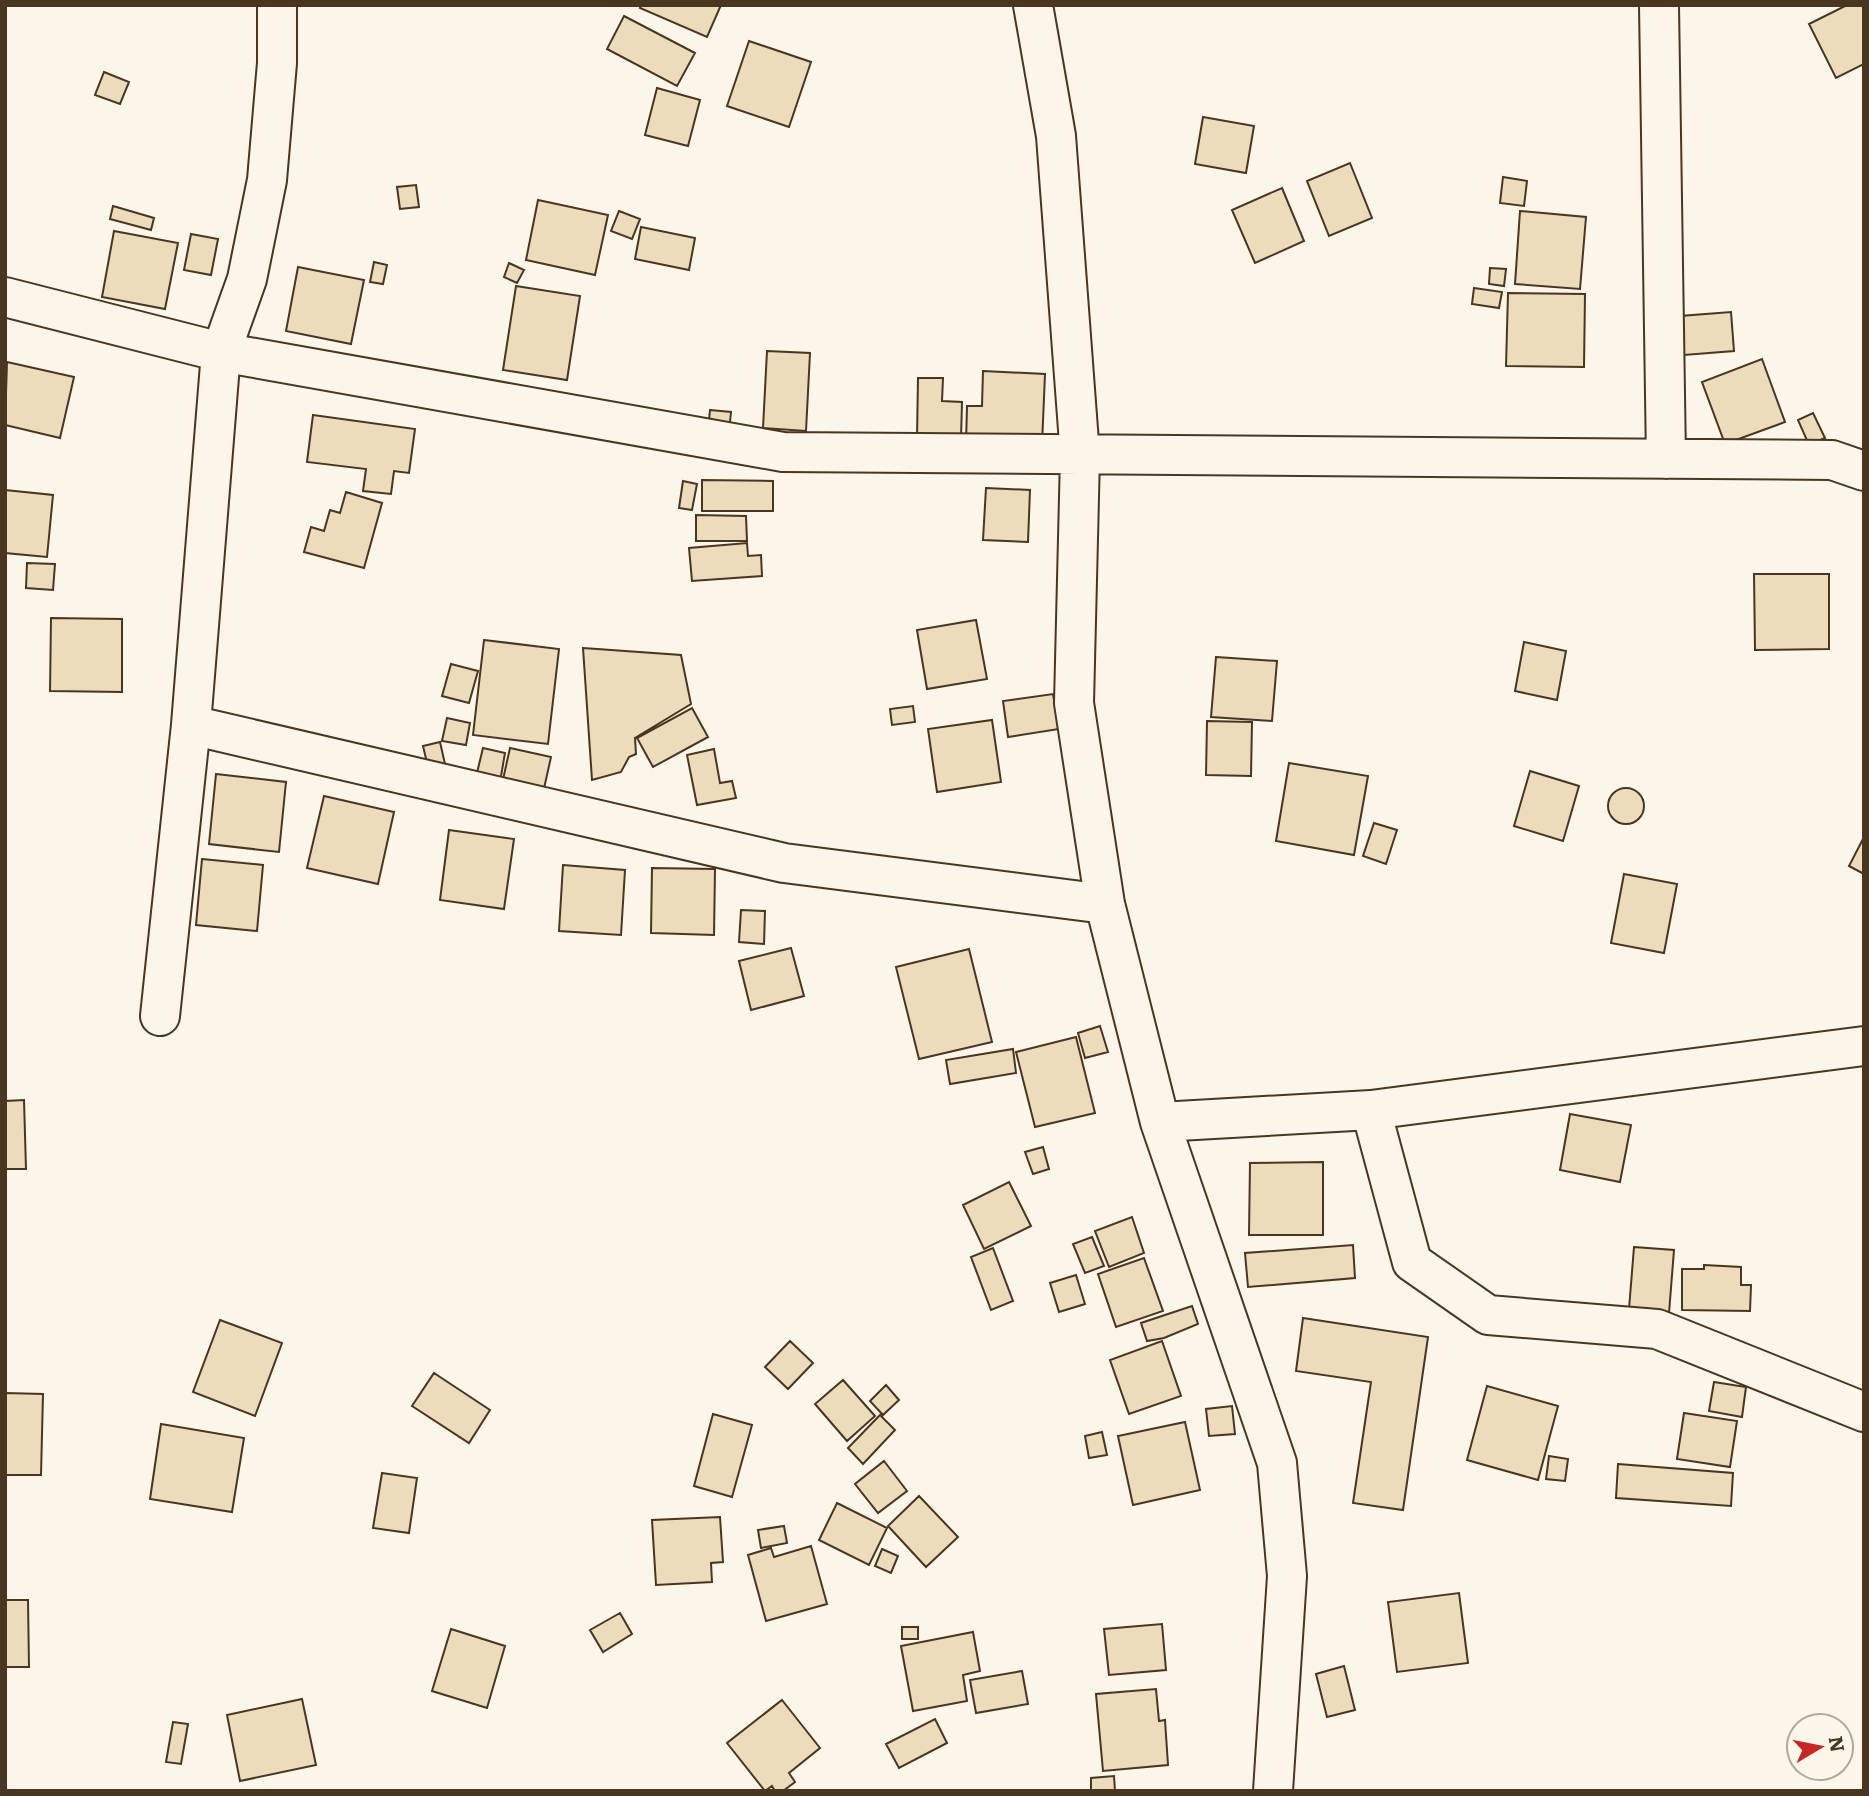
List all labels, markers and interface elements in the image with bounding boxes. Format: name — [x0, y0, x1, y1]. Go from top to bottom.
north arrow — [1785, 1712, 1855, 1782]
text: N — [1823, 1734, 1853, 1754]

